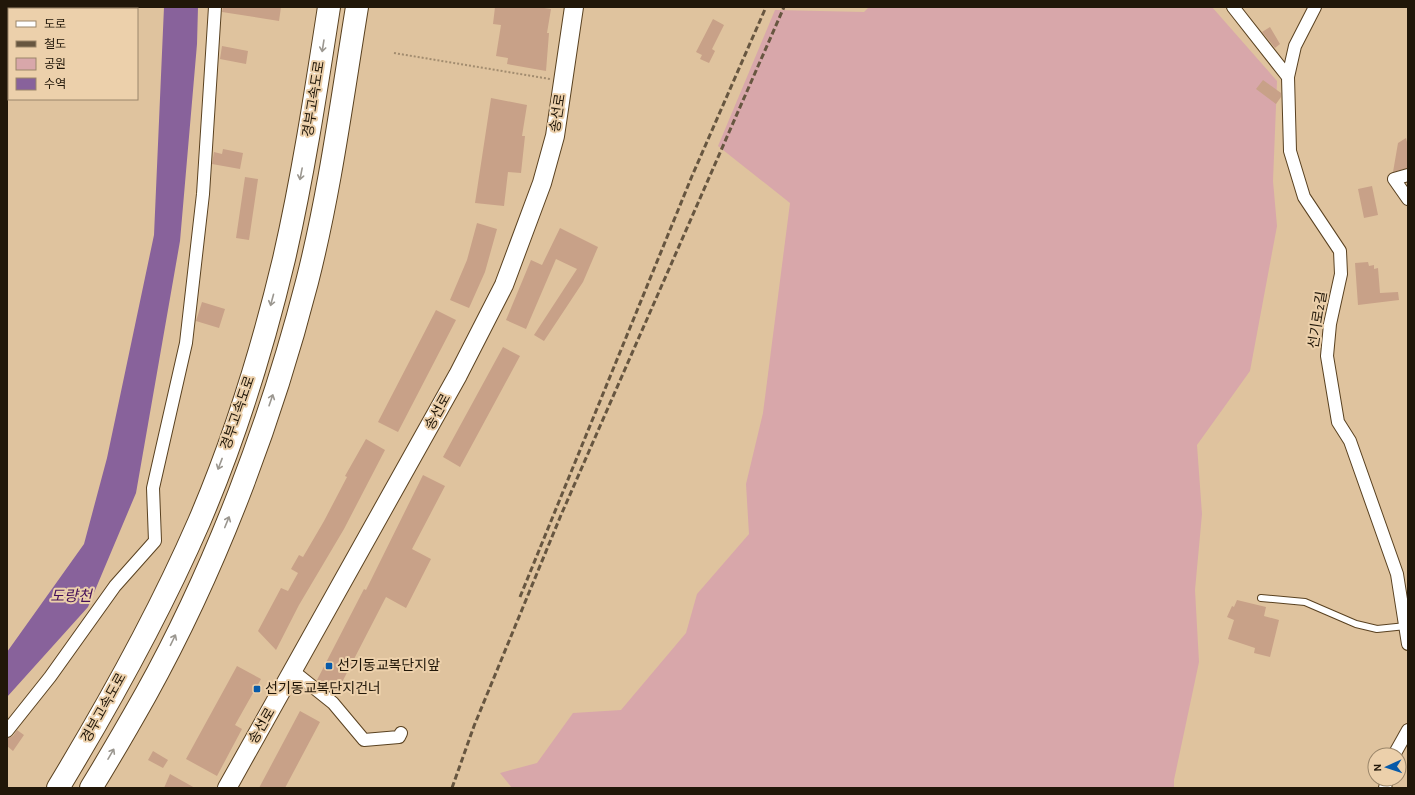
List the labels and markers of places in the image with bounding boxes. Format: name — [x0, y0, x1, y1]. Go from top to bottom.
place label: 선기동교복단지앞 — [337, 658, 440, 673]
marker: 선기동교복단지앞 — [324, 661, 334, 671]
place label: 선기동교복단지건너 — [265, 681, 381, 696]
marker: 선기동교복단지건너 — [252, 684, 262, 694]

